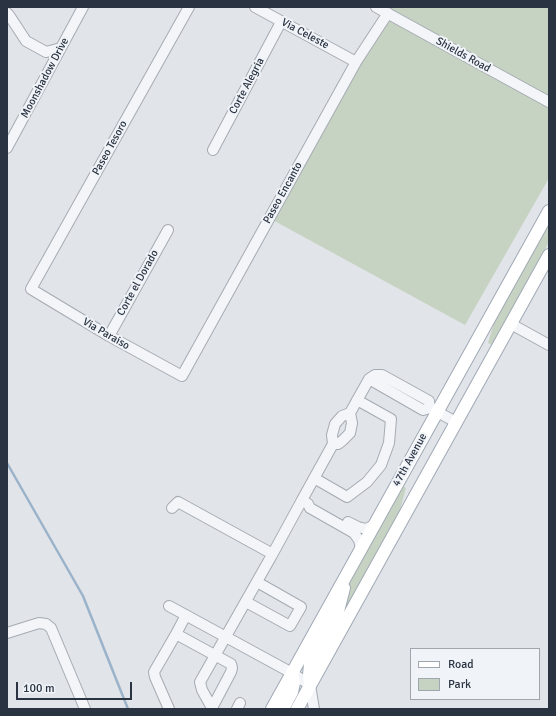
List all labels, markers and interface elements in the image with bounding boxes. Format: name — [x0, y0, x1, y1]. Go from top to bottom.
street label: Via Celeste — [279, 16, 331, 52]
street label: Shields Road — [433, 35, 493, 75]
street label: Moonshadow Drive — [18, 36, 72, 120]
street label: Corte Alegria — [227, 55, 267, 117]
street label: Paseo Tesoro — [90, 119, 130, 177]
street label: Paseo Encanto — [261, 160, 305, 226]
street label: Corte el Dorado — [114, 248, 162, 318]
street label: Via Paraiso — [80, 315, 132, 353]
street label: 47th Avenue — [390, 431, 430, 489]
legend — [410, 648, 540, 700]
text: Road — [448, 657, 474, 672]
scale bar — [18, 674, 134, 700]
text: Park — [448, 677, 471, 692]
text: 100 m — [23, 681, 55, 696]

